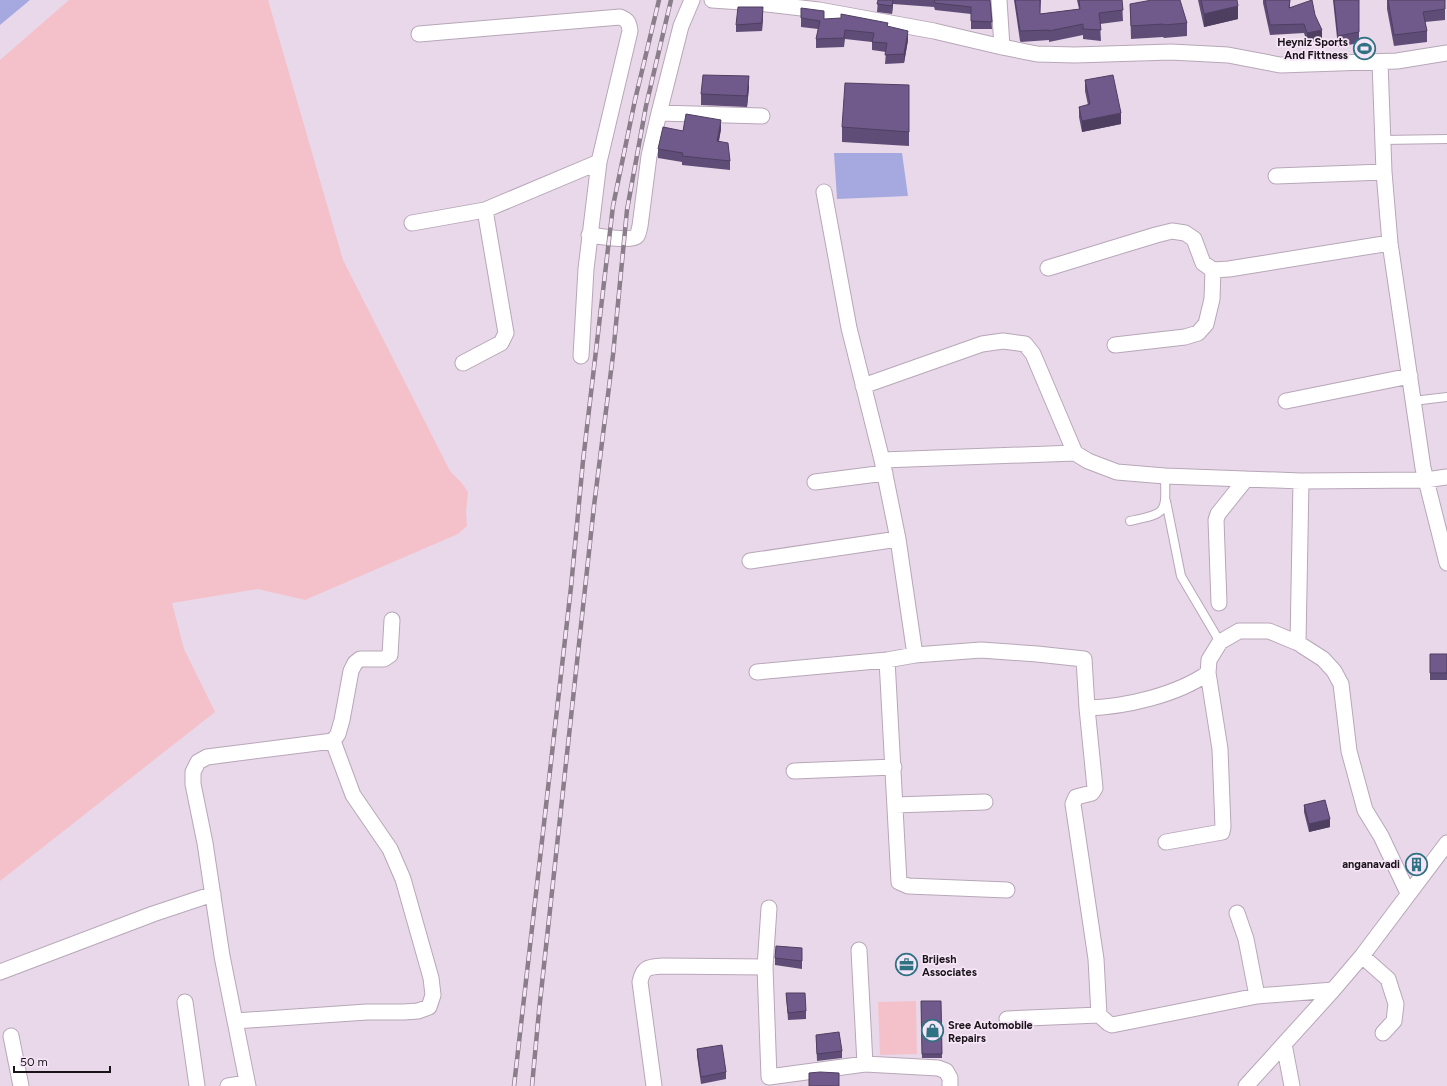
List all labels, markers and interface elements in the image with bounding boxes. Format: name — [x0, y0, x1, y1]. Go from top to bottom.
sports icon: Heyniz Sports And Fittness — [1351, 35, 1377, 61]
place label: Heyniz Sports And Fittness — [1277, 36, 1348, 62]
building icon: anganavadi — [1403, 851, 1429, 877]
place label: anganavadi — [1342, 858, 1400, 871]
office icon: Brijesh Associates — [894, 952, 920, 978]
place label: Brijesh Associates — [922, 953, 977, 979]
shop icon: Sree Automobile Repairs — [919, 1018, 945, 1044]
place label: Sree Automobile Repairs — [948, 1019, 1033, 1045]
scale bar — [14, 1048, 110, 1074]
text: 50 m — [20, 1055, 48, 1069]

